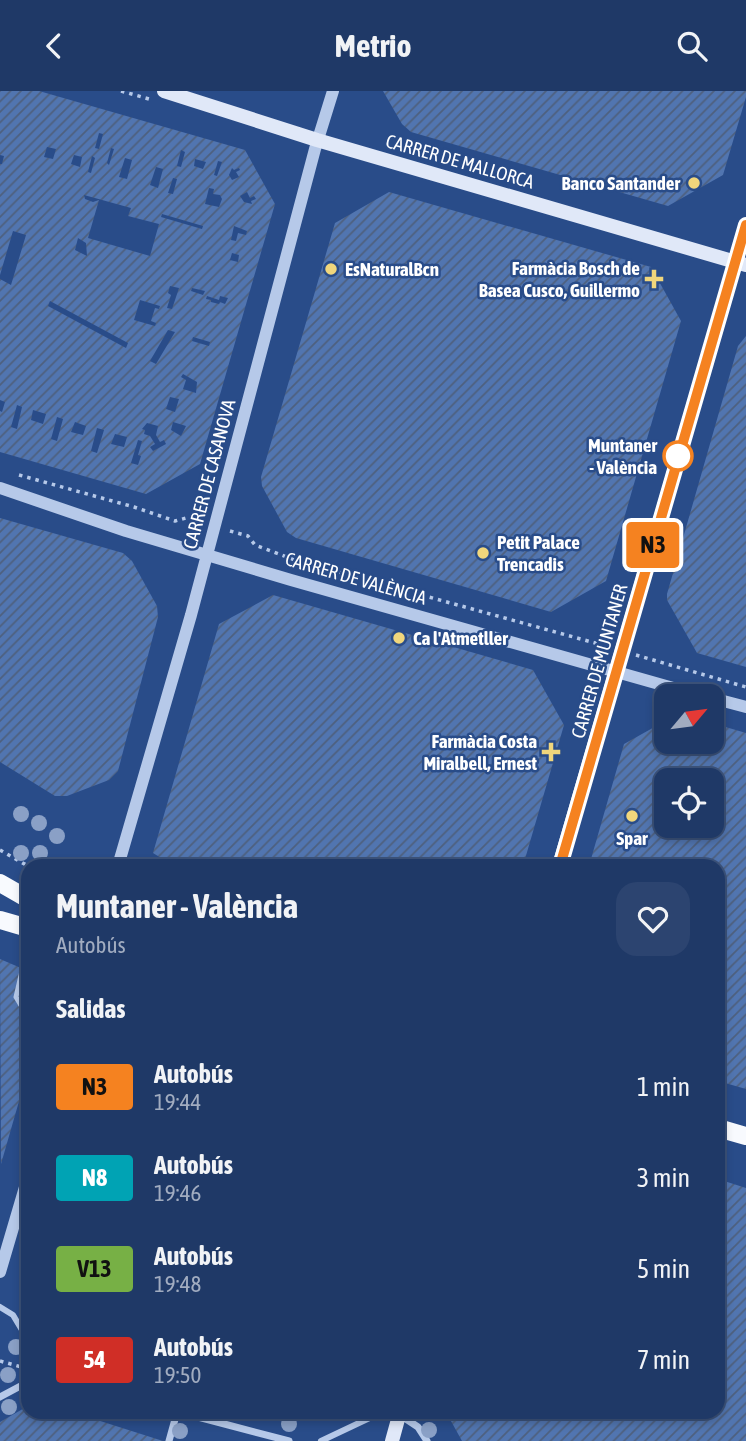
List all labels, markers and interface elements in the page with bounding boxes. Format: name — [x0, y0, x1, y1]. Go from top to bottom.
icon: back — [35, 27, 73, 65]
text: Metrio — [334, 27, 412, 64]
icon: search — [673, 27, 711, 65]
street label: CARRER DE MALLORCA — [383, 129, 537, 193]
place label: Banco Santander — [562, 172, 680, 194]
marker: Banco Santander — [686, 175, 702, 191]
place label: Farmàcia Bosch de Basea Cusco, Guillermo — [479, 257, 640, 301]
place label: EsNaturalBcn — [345, 258, 439, 280]
marker: EsNaturalBcn — [323, 261, 339, 277]
marker: Farmàcia Bosch de Basea Cusco, Guillermo — [646, 271, 662, 287]
street label: CARRER DE CASANOVA — [178, 396, 240, 551]
place label: Muntaner - València — [588, 434, 657, 478]
marker: Muntaner - València — [663, 441, 693, 471]
line badge: N3 — [622, 522, 684, 568]
place label: Petit Palace Trencadis — [497, 531, 580, 575]
text: N3 — [640, 531, 666, 558]
marker: Petit Palace Trencadis — [475, 545, 491, 561]
street label: CARRER DE VALÈNCIA — [283, 547, 430, 609]
street label: CARRER DE MUNTANER — [566, 581, 632, 741]
place label: Ca l'Atmetller — [413, 627, 508, 649]
marker: Ca l'Atmetller — [391, 630, 407, 646]
north arrow — [654, 684, 724, 754]
map controls — [654, 684, 724, 838]
place label: Farmàcia Costa Miralbell, Ernest — [423, 730, 538, 774]
marker: Farmàcia Costa Miralbell, Ernest — [543, 744, 559, 760]
button: locate — [654, 768, 724, 838]
marker: Spar — [624, 808, 640, 824]
place label: Spar — [616, 827, 648, 849]
button: heart — [616, 882, 690, 956]
text: Muntaner - València — [56, 887, 298, 925]
text: Autobús — [56, 932, 126, 958]
text: Salidas — [56, 994, 125, 1024]
text: Autobús — [154, 1059, 233, 1089]
text: 1 min — [637, 1072, 690, 1102]
text: N3 — [82, 1073, 107, 1100]
text: 19:44 — [154, 1089, 201, 1115]
text: Autobús — [154, 1150, 233, 1180]
text: 3 min — [637, 1163, 690, 1193]
text: N8 — [82, 1164, 107, 1191]
text: 19:46 — [154, 1180, 201, 1206]
text: Autobús — [154, 1241, 233, 1271]
text: 5 min — [637, 1254, 690, 1284]
text: V13 — [77, 1255, 112, 1282]
text: 19:48 — [154, 1271, 201, 1297]
text: Autobús — [154, 1332, 233, 1362]
text: 7 min — [637, 1345, 690, 1375]
text: 54 — [83, 1346, 106, 1373]
text: 19:50 — [154, 1362, 201, 1388]

